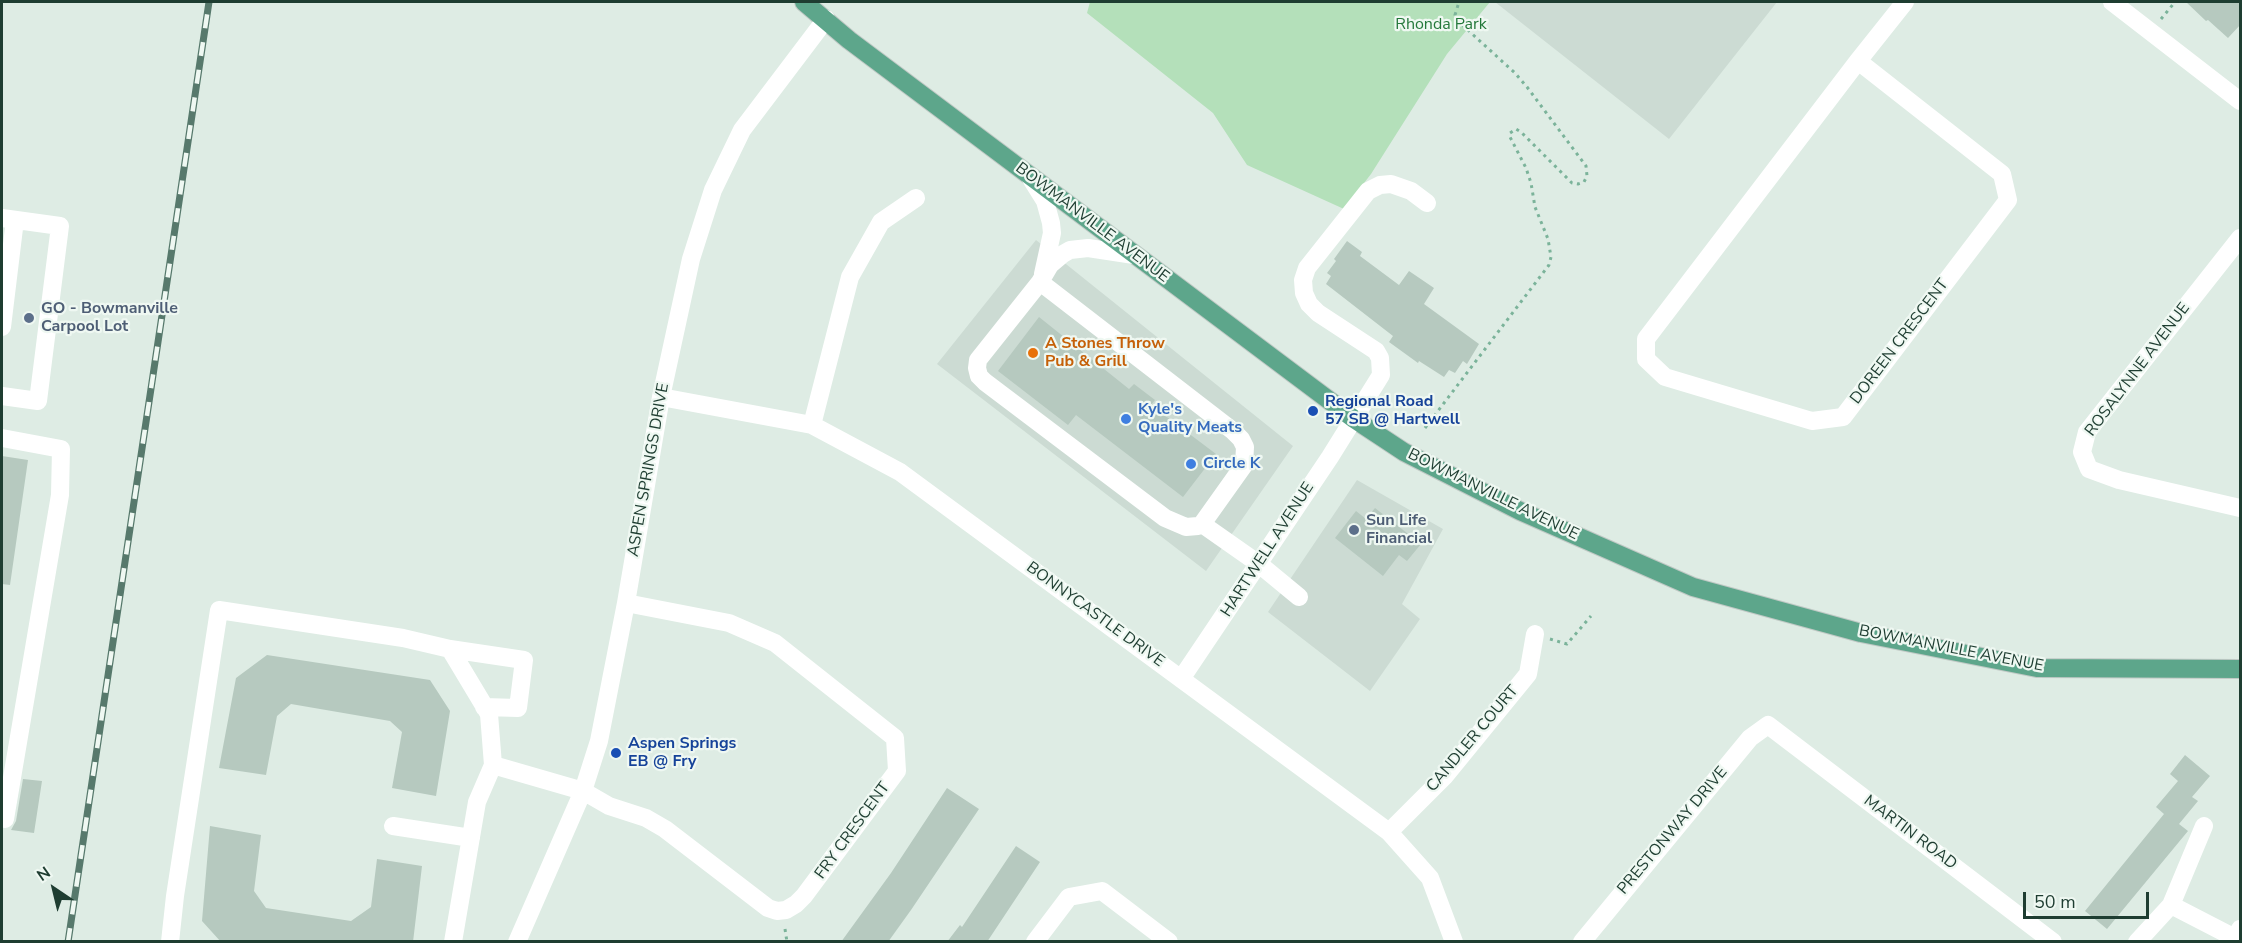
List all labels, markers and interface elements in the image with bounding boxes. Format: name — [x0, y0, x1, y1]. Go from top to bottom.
park label: Rhonda Park — [1395, 15, 1487, 35]
street label: BOWMANVILLE AVENUE — [1011, 159, 1173, 287]
street label: DOREEN CRESCENT — [1847, 276, 1953, 408]
place label: GO - Bowmanville Carpool Lot — [41, 299, 178, 337]
street label: ROSALYNNE AVENUE — [2082, 300, 2194, 440]
marker: GO - Bowmanville Carpool Lot — [22, 311, 36, 325]
place label: A Stones Throw Pub & Grill — [1045, 334, 1165, 372]
marker: A Stones Throw Pub & Grill — [1026, 346, 1040, 360]
street label: ASPEN SPRINGS DRIVE — [624, 382, 674, 558]
place label: Regional Road 57 SB @ Hartwell — [1325, 392, 1460, 430]
place label: Kyle's Quality Meats — [1138, 400, 1242, 438]
marker: Regional Road 57 SB @ Hartwell — [1306, 404, 1320, 418]
marker: Kyle's Quality Meats — [1119, 412, 1133, 426]
street label: BOWMANVILLE AVENUE — [1405, 445, 1581, 545]
place label: Circle K — [1203, 454, 1260, 474]
marker: Circle K — [1184, 457, 1198, 471]
street label: HARTWELL AVENUE — [1217, 479, 1319, 621]
place label: Sun Life Financial — [1366, 511, 1432, 549]
marker: Sun Life Financial — [1347, 523, 1361, 537]
street label: BONNYCASTLE DRIVE — [1022, 558, 1168, 672]
street label: BOWMANVILLE AVENUE — [1857, 622, 2045, 676]
street label: CANDLER COURT — [1423, 682, 1523, 796]
place label: Aspen Springs EB @ Fry — [628, 734, 736, 772]
marker: Aspen Springs EB @ Fry — [609, 746, 623, 760]
street label: PRESTONWAY DRIVE — [1614, 763, 1732, 899]
street label: FRY CRESCENT — [811, 779, 895, 883]
street label: MARTIN ROAD — [1860, 792, 1960, 874]
north arrow — [24, 859, 84, 919]
text: N — [32, 862, 55, 887]
scale bar — [2026, 880, 2152, 918]
text: 50 m — [2034, 890, 2076, 914]

